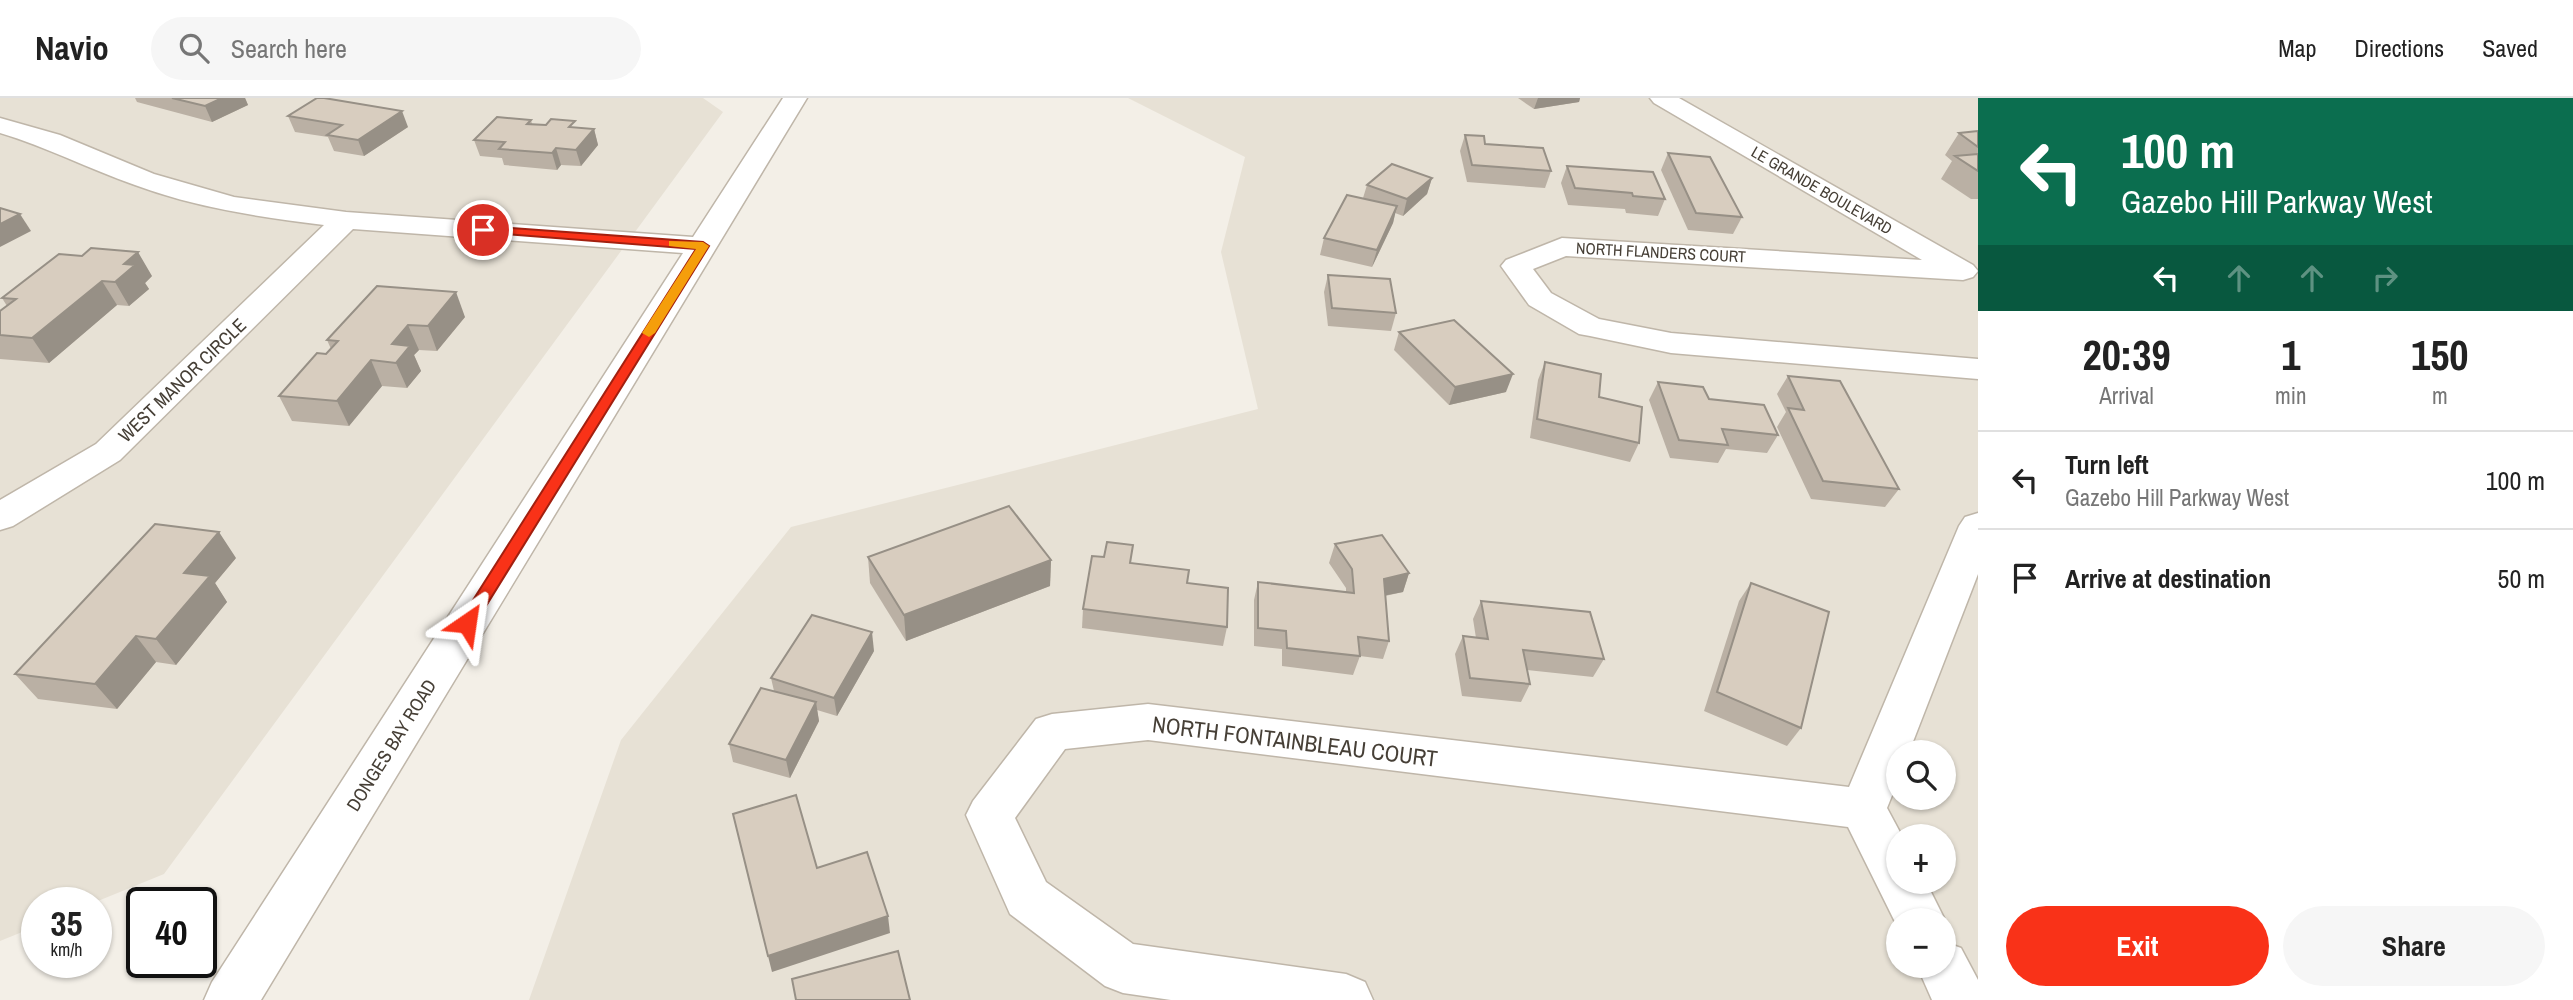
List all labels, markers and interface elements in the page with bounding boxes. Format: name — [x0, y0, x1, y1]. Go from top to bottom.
search box — [151, 17, 641, 80]
text: Navio — [35, 26, 109, 70]
icon: search — [175, 29, 213, 67]
text: Search here — [231, 31, 347, 66]
text: Map — [2278, 32, 2316, 64]
text: Directions — [2354, 32, 2444, 64]
text: Saved — [2482, 32, 2538, 64]
text: 100 m — [2121, 117, 2235, 183]
icon: left — [2006, 126, 2097, 217]
street label: LE GRANDE BOULEVARD — [1747, 141, 1897, 239]
text: Gazebo Hill Parkway West — [2121, 180, 2433, 223]
pin — [453, 200, 513, 260]
icon: arrive — [464, 211, 502, 249]
street label: NORTH FLANDERS COURT — [1575, 237, 1747, 267]
icon: left — [2147, 259, 2185, 297]
icon: ahead — [2220, 259, 2258, 297]
icon: ahead — [2293, 259, 2331, 297]
icon: right — [2366, 259, 2404, 297]
street label: WEST MANOR CIRCLE — [112, 312, 252, 448]
text: 20:39 — [2083, 327, 2171, 383]
text: 1 — [2281, 327, 2300, 383]
text: 150 — [2411, 327, 2469, 383]
text: Arrival — [2099, 380, 2154, 411]
text: min — [2275, 380, 2307, 411]
text: m — [2432, 380, 2448, 411]
text: Turn left — [2065, 447, 2149, 482]
icon: left — [2006, 461, 2044, 499]
text: 100 m — [2486, 463, 2545, 498]
text: Gazebo Hill Parkway West — [2065, 482, 2289, 513]
icon: arrive — [2006, 559, 2044, 597]
text: Arrive at destination — [2065, 561, 2271, 596]
text: 50 m — [2498, 561, 2545, 596]
position arrow — [430, 586, 504, 660]
street label: DONGES BAY ROAD — [340, 674, 442, 816]
street label: NORTH FONTAINBLEAU COURT — [1151, 708, 1440, 774]
map controls — [1886, 740, 1956, 978]
button: search — [1886, 740, 1956, 810]
button: + — [1886, 824, 1956, 894]
speed limit sign: 40 — [126, 887, 217, 978]
text: 35 — [51, 900, 82, 947]
button: Exit — [2006, 906, 2269, 986]
button: Share — [2283, 906, 2545, 986]
button: − — [1886, 908, 1956, 978]
text: km/h — [51, 937, 83, 962]

